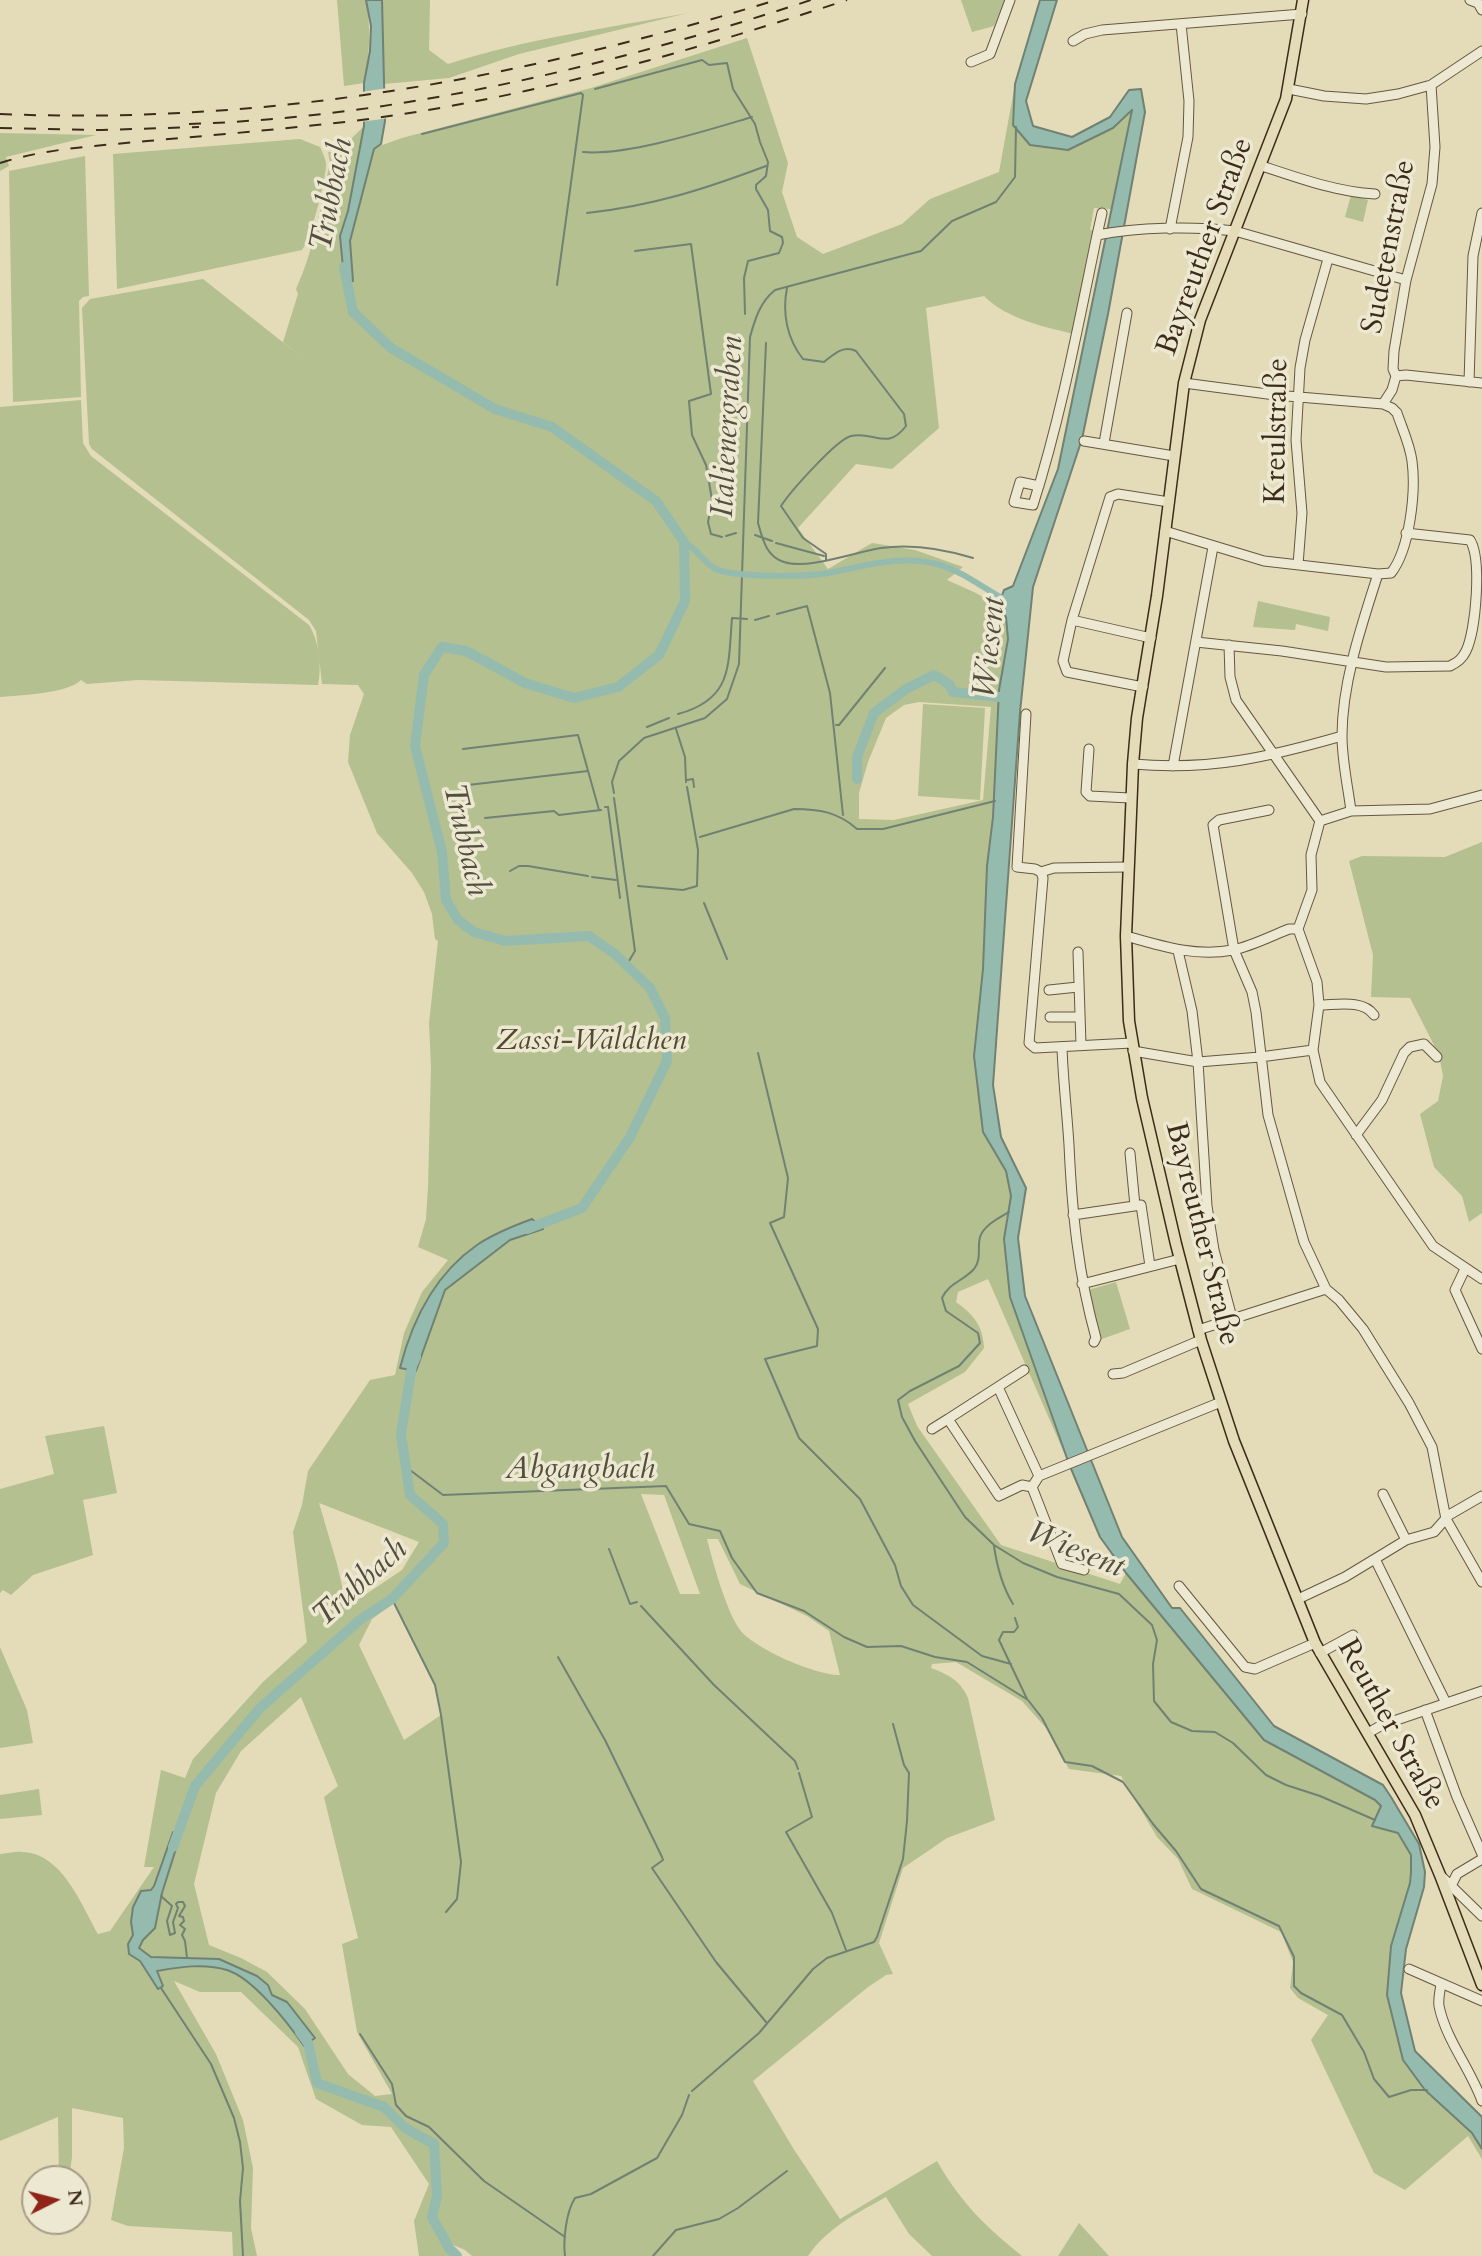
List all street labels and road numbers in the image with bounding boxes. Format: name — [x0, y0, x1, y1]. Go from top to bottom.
street label: Bayreuther Straße — [1150, 133, 1262, 361]
street label: Sudetenstraße — [1356, 157, 1424, 337]
street label: Kreulstraße — [1259, 358, 1297, 504]
street label: Bayreuther Straße — [1156, 1119, 1246, 1349]
street label: Reuther Straße — [1328, 1633, 1452, 1817]

